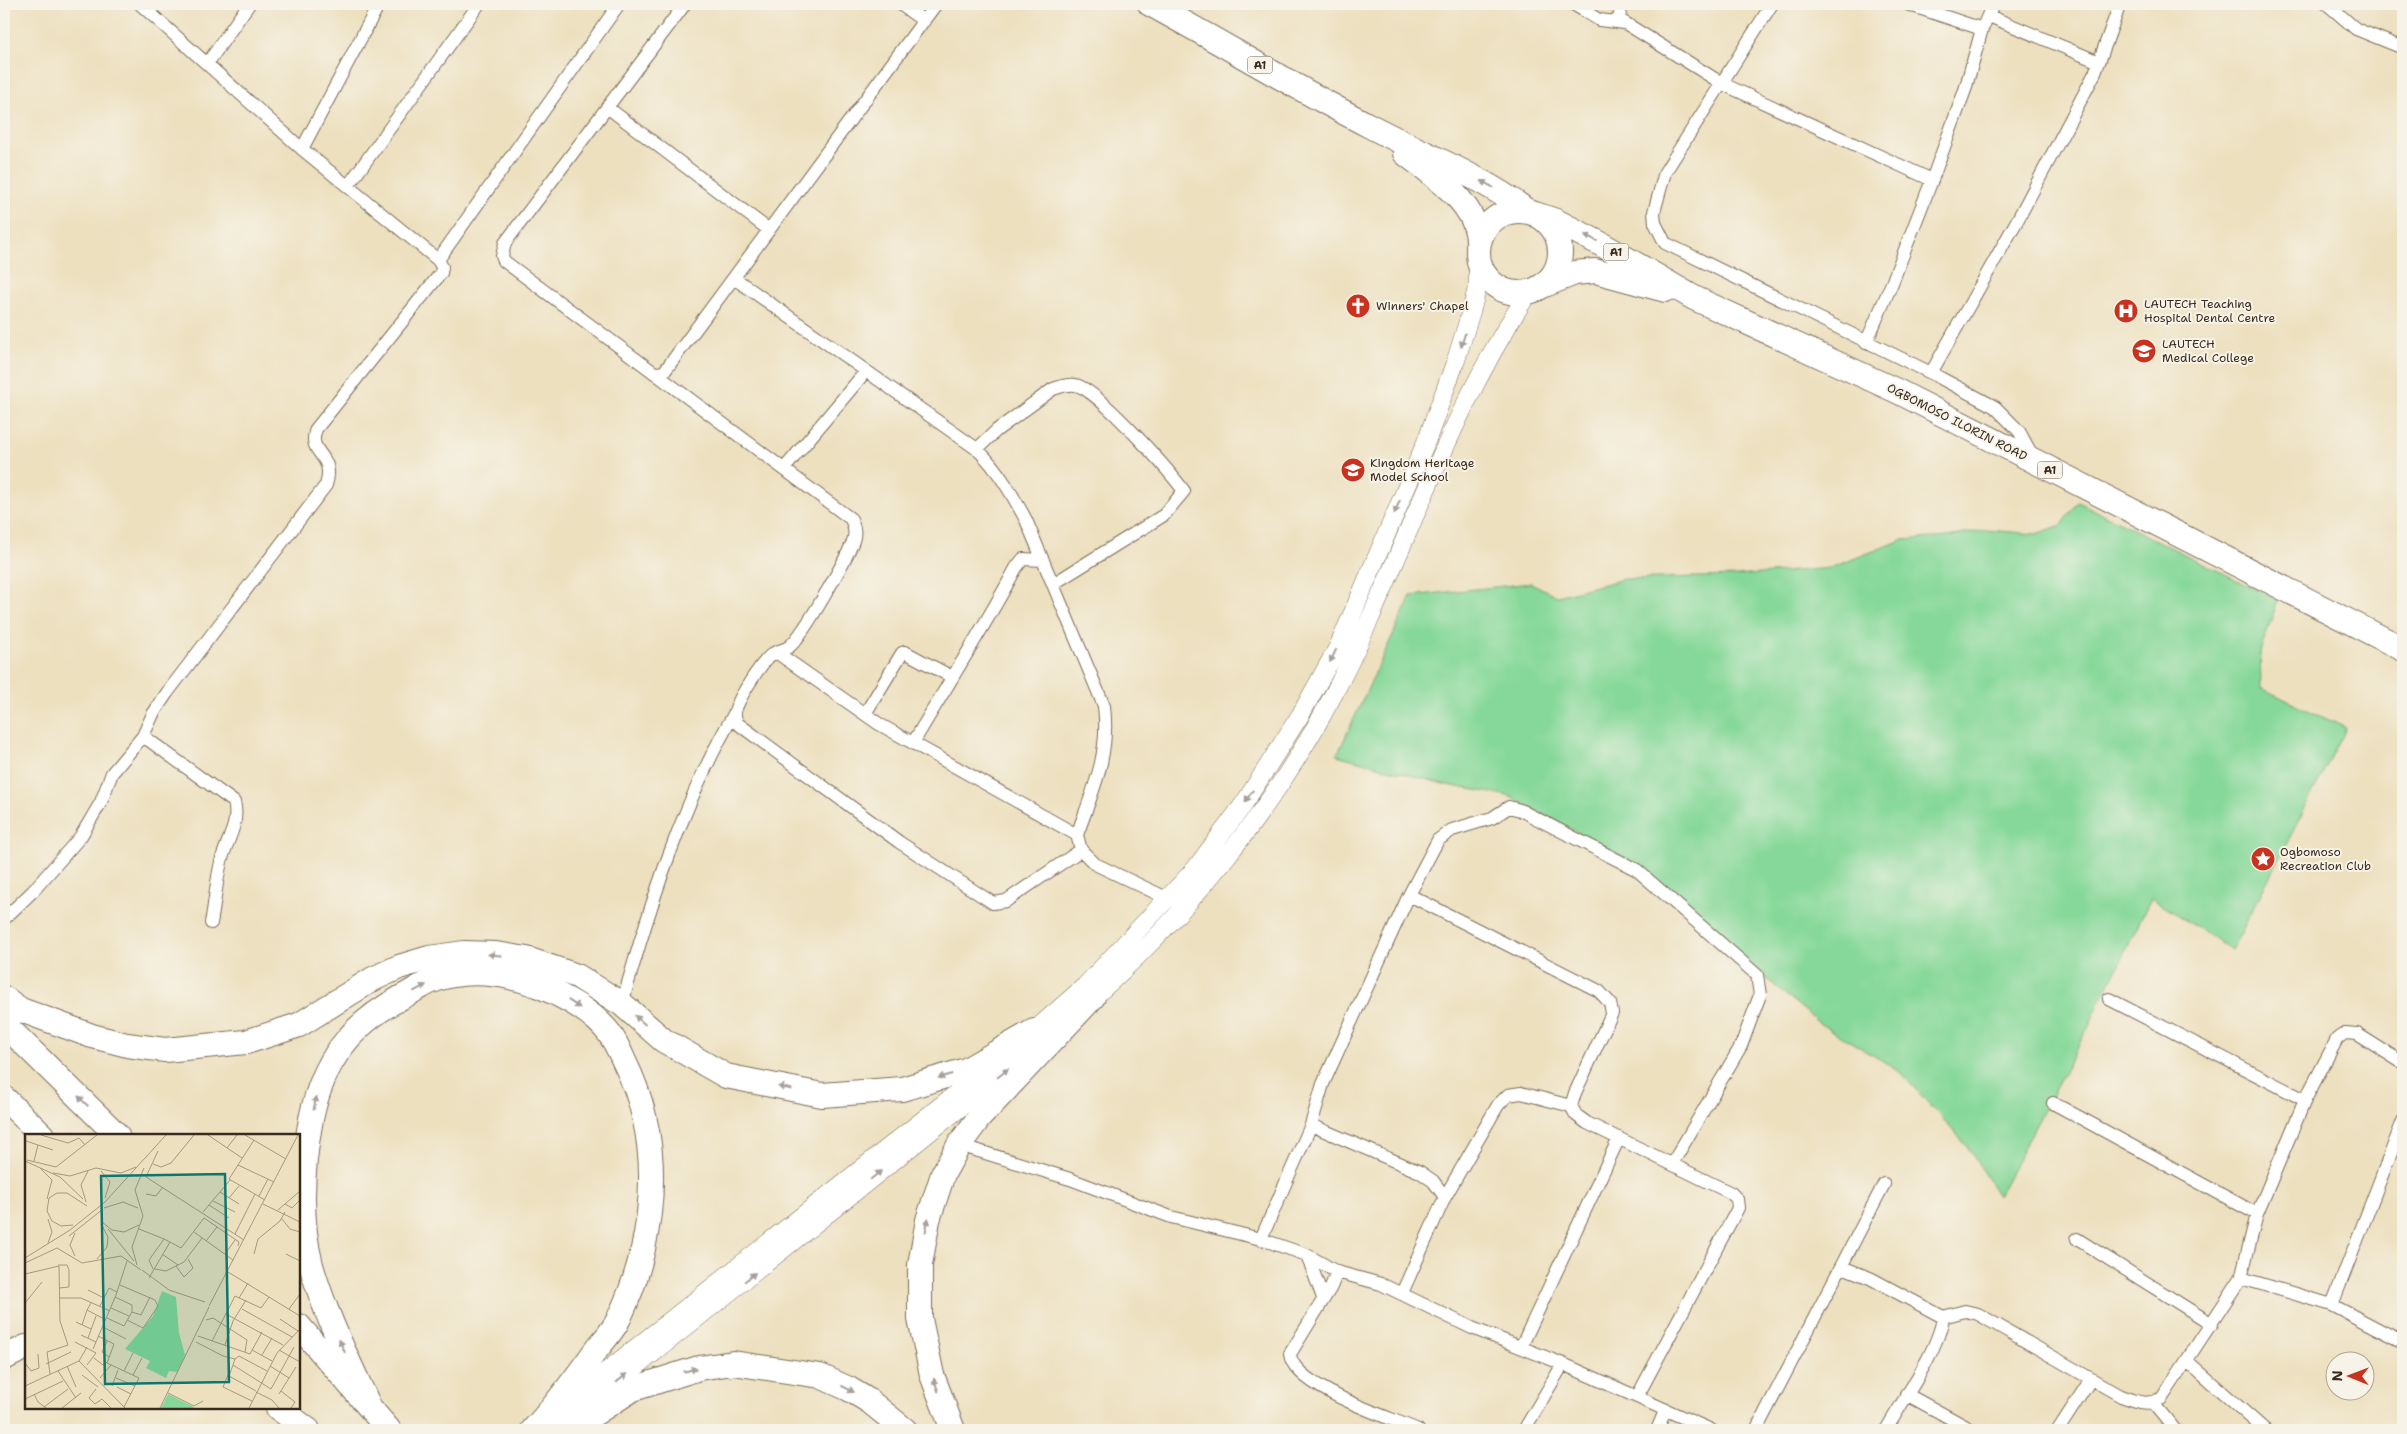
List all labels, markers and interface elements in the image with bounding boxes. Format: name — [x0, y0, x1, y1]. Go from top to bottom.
road number: A1 — [1248, 56, 1272, 74]
one-way arrow — [1479, 180, 1494, 188]
one-way arrow — [1584, 234, 1598, 242]
road number: A1 — [1604, 243, 1628, 260]
church icon: Winners' Chapel — [1345, 293, 1371, 319]
place label: LAUTECH Teaching Hospital Dental Centre — [2144, 296, 2275, 326]
place label: Winners' Chapel — [1376, 298, 1469, 314]
hospital icon: LAUTECH Teaching Hospital Dental Centre — [2113, 298, 2139, 324]
one-way arrow — [1459, 332, 1466, 347]
place label: LAUTECH Medical College — [2162, 336, 2254, 366]
school or university icon: LAUTECH Medical College — [2131, 338, 2157, 364]
street label: OGBOMOSO ILORIN ROAD — [1884, 380, 2030, 464]
place label: Kingdom Heritage Model School — [1370, 455, 1475, 485]
school or university icon: Kingdom Heritage Model School — [1340, 457, 1366, 483]
road number: A1 — [2038, 462, 2062, 478]
one-way arrow — [1393, 500, 1401, 514]
one-way arrow — [1329, 649, 1337, 663]
one-way arrow — [1245, 789, 1254, 802]
place label: Ogbomoso Recreation Club — [2280, 844, 2371, 874]
place icon: Ogbomoso Recreation Club — [2250, 846, 2276, 872]
one-way arrow — [487, 951, 503, 959]
one-way arrow — [412, 984, 427, 992]
one-way arrow — [567, 999, 580, 1008]
one-way arrow — [634, 1015, 647, 1026]
one-way arrow — [996, 1068, 1009, 1079]
one-way arrow — [937, 1073, 952, 1081]
one-way arrow — [776, 1083, 792, 1091]
one-way arrow — [77, 1095, 89, 1107]
one-way arrow — [311, 1095, 319, 1111]
inset map — [25, 1134, 300, 1409]
one-way arrow — [869, 1169, 882, 1180]
one-way arrow — [924, 1216, 932, 1232]
one-way arrow — [743, 1272, 756, 1283]
one-way arrow — [338, 1339, 346, 1353]
north arrow — [2324, 1352, 2374, 1402]
one-way arrow — [682, 1366, 697, 1374]
text: N — [2328, 1370, 2346, 1381]
one-way arrow — [616, 1373, 629, 1384]
one-way arrow — [932, 1377, 939, 1392]
one-way arrow — [841, 1385, 855, 1393]

